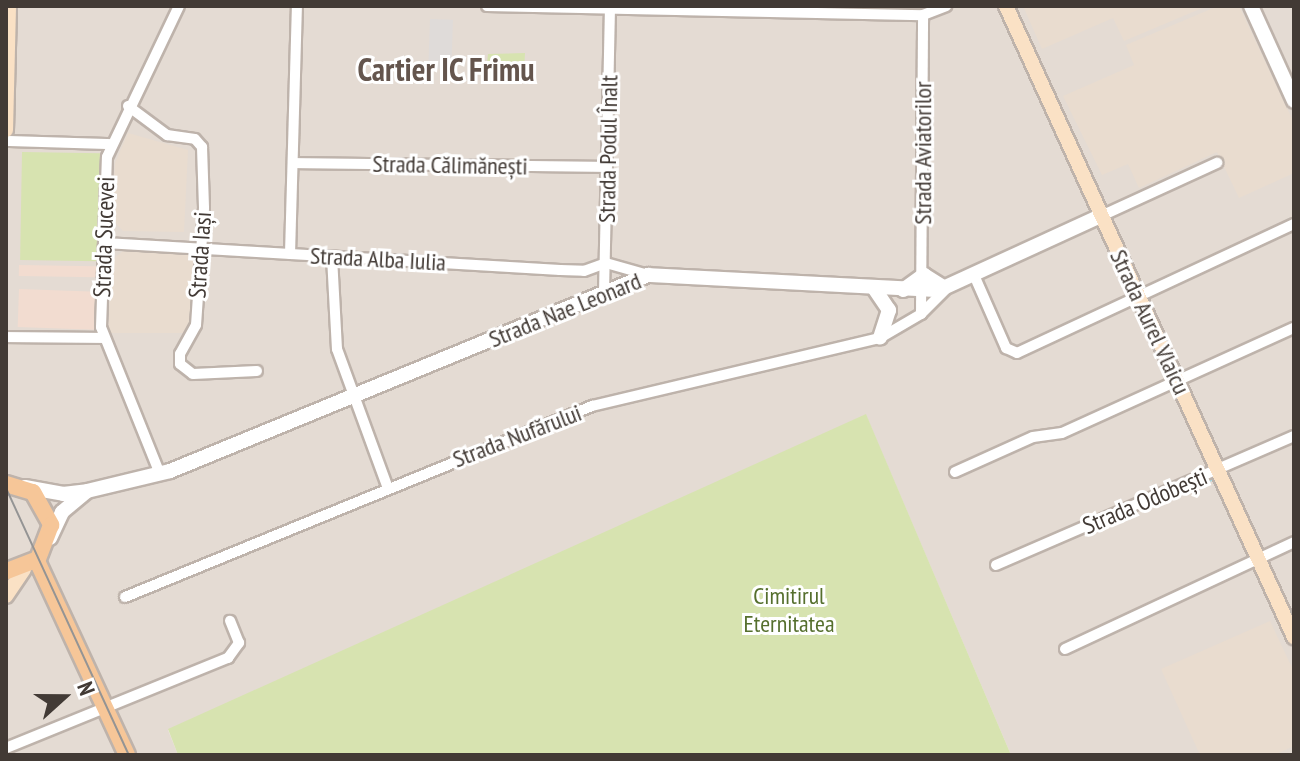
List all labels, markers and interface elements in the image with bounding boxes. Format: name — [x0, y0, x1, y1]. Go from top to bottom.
district label: Cartier IC Frimu — [357, 50, 535, 88]
street label: Strada Podul Înalt — [592, 75, 624, 223]
street label: Strada Aviatorilor — [909, 81, 937, 225]
street label: Strada Călimănești — [372, 149, 528, 181]
street label: Strada Sucevei — [87, 176, 121, 298]
street label: Strada Iași — [183, 211, 217, 299]
street label: Strada Alba Iulia — [309, 241, 447, 277]
street label: Strada Aurel Vlaicu — [1104, 245, 1196, 399]
street label: Strada Nae Leonard — [485, 266, 645, 354]
street label: Strada Nufărului — [449, 398, 585, 474]
street label: Strada Odobești — [1078, 462, 1212, 540]
park label: Cimitirul Eternitatea — [743, 582, 835, 638]
north arrow — [24, 657, 104, 737]
text: N — [71, 678, 102, 699]

